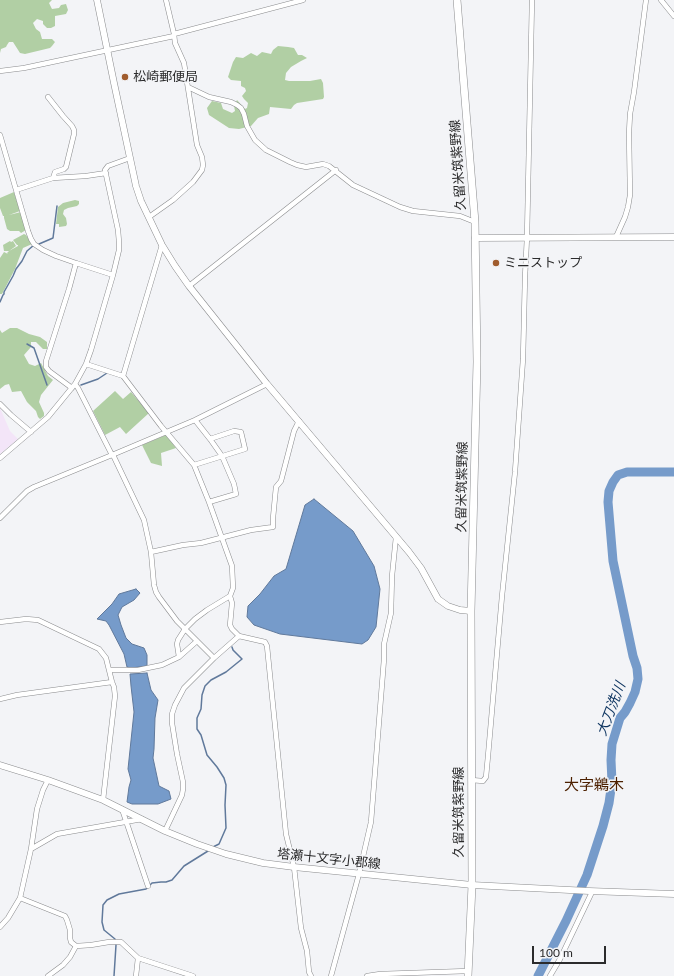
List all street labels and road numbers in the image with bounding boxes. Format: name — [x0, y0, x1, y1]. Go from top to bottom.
street label: 久留米筑紫野線 — [447, 119, 469, 211]
street label: 久留米筑紫野線 — [453, 441, 471, 533]
street label: 久留米筑紫野線 — [451, 767, 467, 857]
street label: 塔瀬十文字小郡線 — [276, 846, 382, 872]

